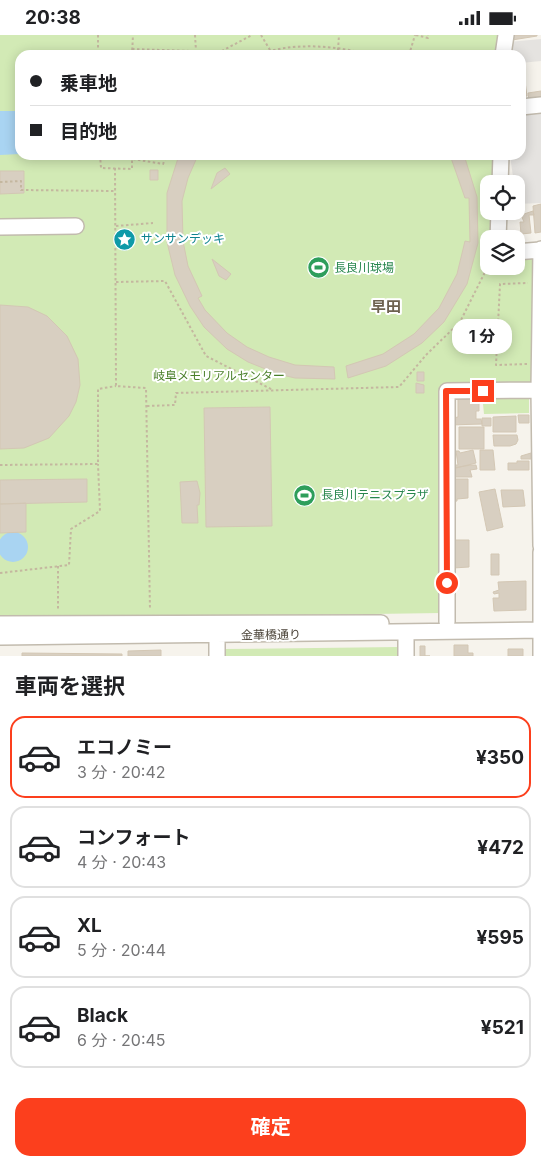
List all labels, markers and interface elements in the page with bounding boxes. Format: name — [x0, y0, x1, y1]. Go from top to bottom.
text: 20:38 — [25, 6, 81, 29]
text: 乗車地 — [60, 72, 117, 95]
text: 目的地 — [60, 120, 117, 143]
map controls — [480, 175, 525, 275]
button: locate — [480, 175, 525, 220]
place icon: サンサンデッキ — [113, 227, 137, 251]
button: layers — [480, 230, 525, 275]
place label: サンサンデッキ — [141, 231, 225, 246]
sports icon: 長良川球場 — [306, 256, 330, 280]
place label: 長良川球場 — [334, 260, 394, 275]
district label: 早田 — [371, 297, 401, 316]
callout: 1 分 — [453, 319, 513, 353]
text: 1 分 — [469, 326, 495, 346]
park label: 岐阜メモリアルセンター — [153, 368, 285, 383]
route end — [472, 380, 494, 402]
sports icon: 長良川テニスプラザ — [293, 483, 317, 507]
place label: 長良川テニスプラザ — [321, 487, 429, 502]
route start — [436, 572, 458, 594]
street label: 金華橋通り — [241, 626, 301, 643]
text: 車両を選択 — [15, 673, 125, 699]
icon: car — [17, 735, 62, 780]
text: エコノミー — [77, 736, 172, 759]
text: ¥350 — [476, 746, 524, 769]
text: 3 分 · 20:42 — [77, 762, 166, 782]
icon: car — [17, 825, 62, 870]
text: コンフォート — [77, 826, 190, 849]
text: ¥472 — [477, 836, 524, 859]
text: 4 分 · 20:43 — [77, 852, 166, 872]
text: XL — [77, 914, 102, 937]
icon: car — [17, 915, 62, 960]
text: ¥595 — [477, 926, 524, 949]
text: 5 分 · 20:44 — [77, 940, 166, 960]
text: Black — [77, 1004, 128, 1027]
icon: car — [17, 1005, 62, 1050]
text: ¥521 — [481, 1016, 524, 1039]
text: 6 分 · 20:45 — [77, 1030, 166, 1050]
button: 確定 — [15, 1098, 526, 1156]

